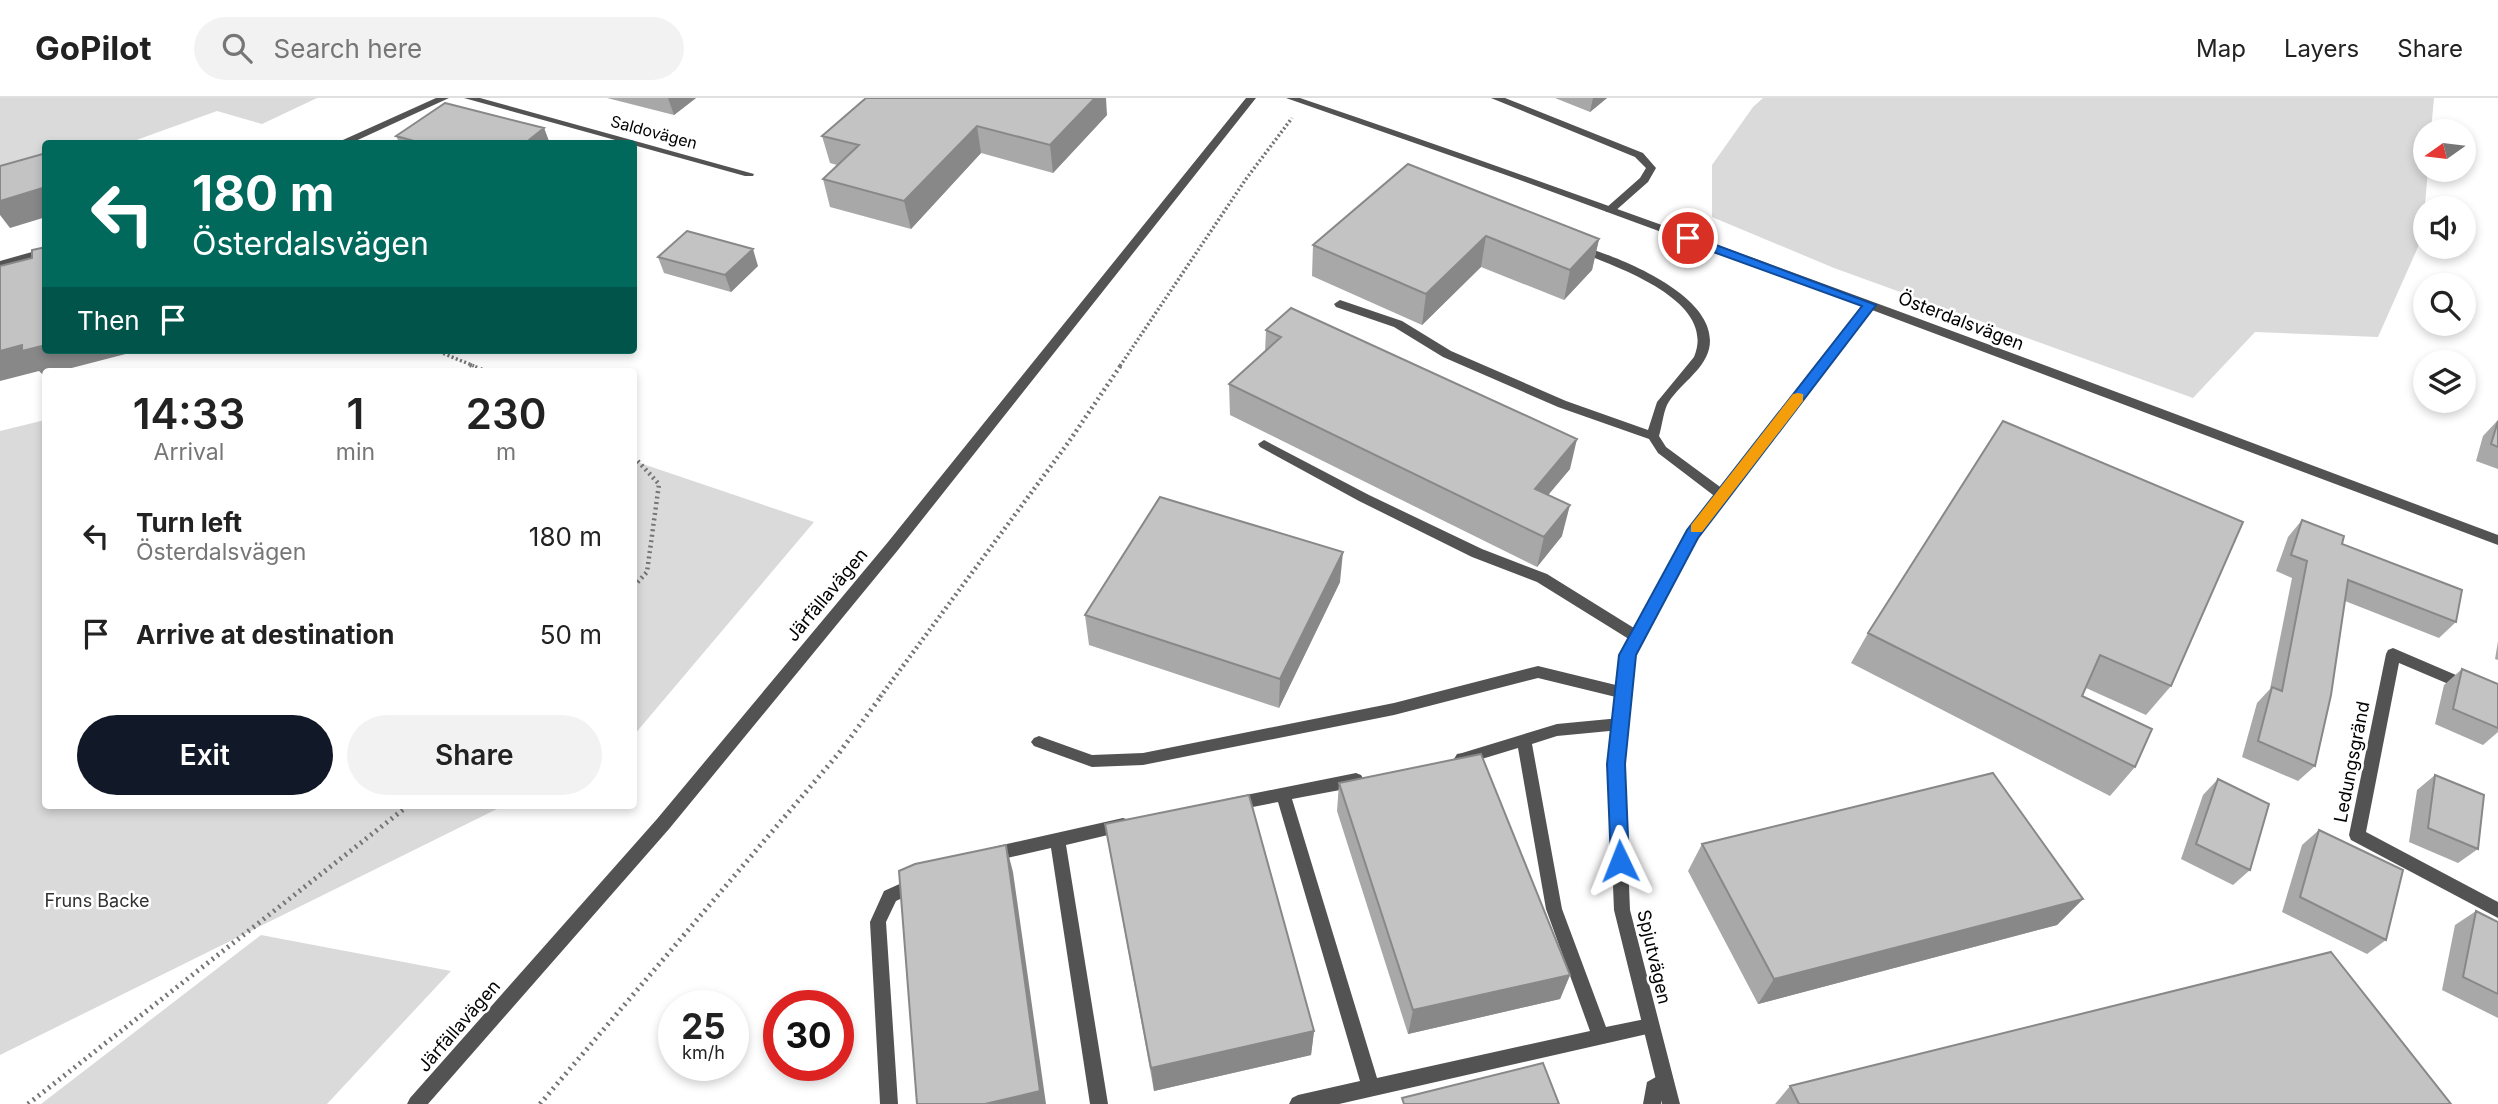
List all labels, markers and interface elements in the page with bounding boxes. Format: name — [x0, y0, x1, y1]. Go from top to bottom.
search box — [194, 17, 684, 80]
text: GoPilot — [35, 28, 152, 68]
icon: search — [218, 29, 256, 67]
text: Search here — [274, 33, 422, 64]
text: Map — [2196, 34, 2246, 63]
text: Layers — [2284, 34, 2359, 63]
text: Share — [2397, 34, 2463, 63]
street label: Saldovägen — [609, 111, 699, 153]
north arrow — [2413, 119, 2476, 182]
map controls — [2413, 119, 2476, 413]
text: 180 m — [192, 164, 334, 223]
icon: left — [77, 168, 168, 259]
button: sound — [2413, 196, 2476, 259]
pin — [1658, 208, 1718, 268]
icon: arrive — [1669, 219, 1707, 257]
text: Österdalsvägen — [192, 224, 429, 263]
button: search — [2413, 273, 2476, 336]
street label: Österdalsvägen — [1895, 286, 2028, 354]
icon: arrive — [154, 301, 192, 339]
text: Then — [77, 305, 140, 336]
button: layers — [2413, 350, 2476, 413]
text: 14:33 — [133, 388, 245, 439]
text: 1 — [347, 388, 364, 439]
text: 230 — [466, 388, 546, 439]
text: Arrival — [154, 438, 224, 466]
text: min — [336, 438, 375, 466]
text: m — [496, 438, 516, 466]
text: Turn left — [136, 507, 242, 538]
icon: left — [77, 517, 115, 555]
text: 180 m — [529, 521, 602, 552]
text: Österdalsvägen — [136, 538, 306, 566]
street label: Järfällavägen — [782, 544, 872, 645]
icon: arrive — [77, 615, 115, 653]
text: Arrive at destination — [136, 619, 395, 650]
text: 50 m — [540, 619, 602, 650]
street label: Ledungsgränd — [2329, 699, 2374, 824]
button: Exit — [77, 715, 333, 795]
button: Share — [347, 715, 602, 795]
position arrow — [1583, 824, 1657, 898]
park label: Fruns Backe — [45, 890, 149, 911]
street label: Spjutvägen — [1633, 908, 1676, 1006]
street label: Järfällavägen — [413, 975, 504, 1076]
speed limit sign: 30 — [763, 990, 854, 1081]
text: 25 — [681, 1005, 726, 1047]
text: km/h — [682, 1042, 725, 1063]

